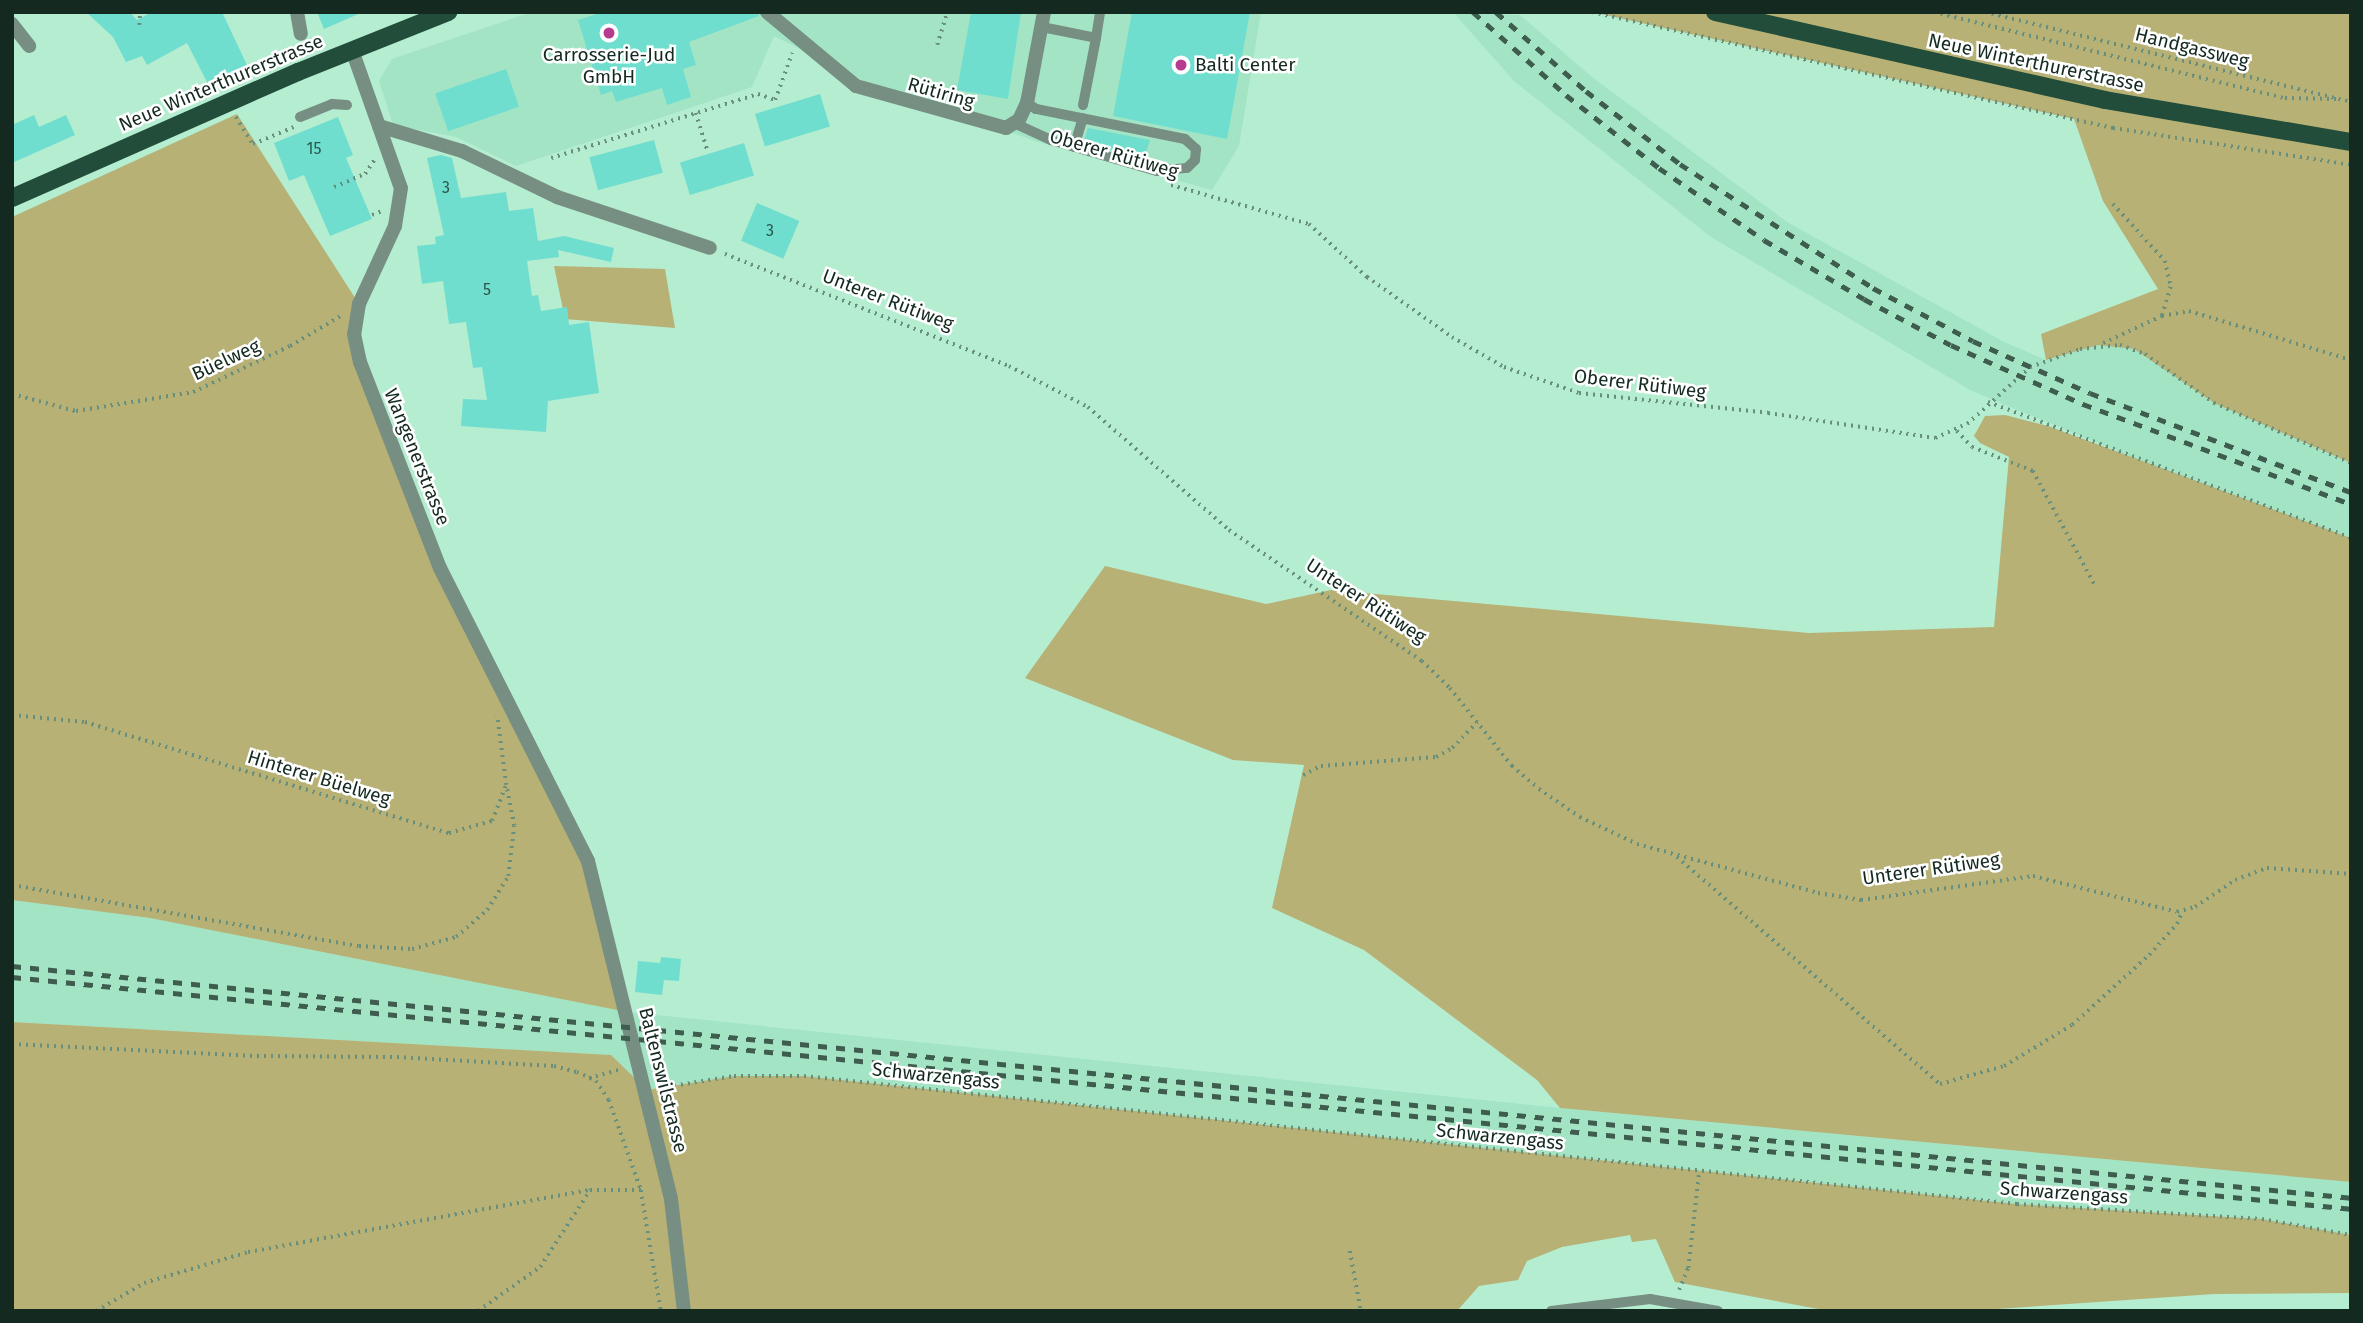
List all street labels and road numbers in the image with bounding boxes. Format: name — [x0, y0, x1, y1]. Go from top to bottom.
street label: Handgassweg — [2133, 23, 2251, 73]
street label: Neue Winterthurerstrasse — [1926, 29, 2146, 97]
street label: Neue Winterthurerstrasse — [115, 30, 327, 136]
street label: Rütiring — [905, 73, 977, 113]
street label: Oberer Rütiweg — [1047, 125, 1181, 183]
street label: Unterer Rütiweg — [819, 264, 957, 336]
street label: Büelweg — [188, 334, 264, 386]
street label: Oberer Rütiweg — [1573, 365, 1707, 403]
street label: Wangenerstrasse — [379, 385, 455, 529]
street label: Unterer Rütiweg — [1302, 554, 1430, 648]
street label: Hinterer Büelweg — [245, 745, 393, 811]
street label: Unterer Rütiweg — [1861, 848, 2001, 890]
street label: Baltenswilstrasse — [634, 1005, 692, 1155]
street label: Schwarzengass — [871, 1058, 1001, 1094]
street label: Schwarzengass — [1435, 1119, 1565, 1155]
street label: Schwarzengass — [1999, 1177, 2129, 1209]

